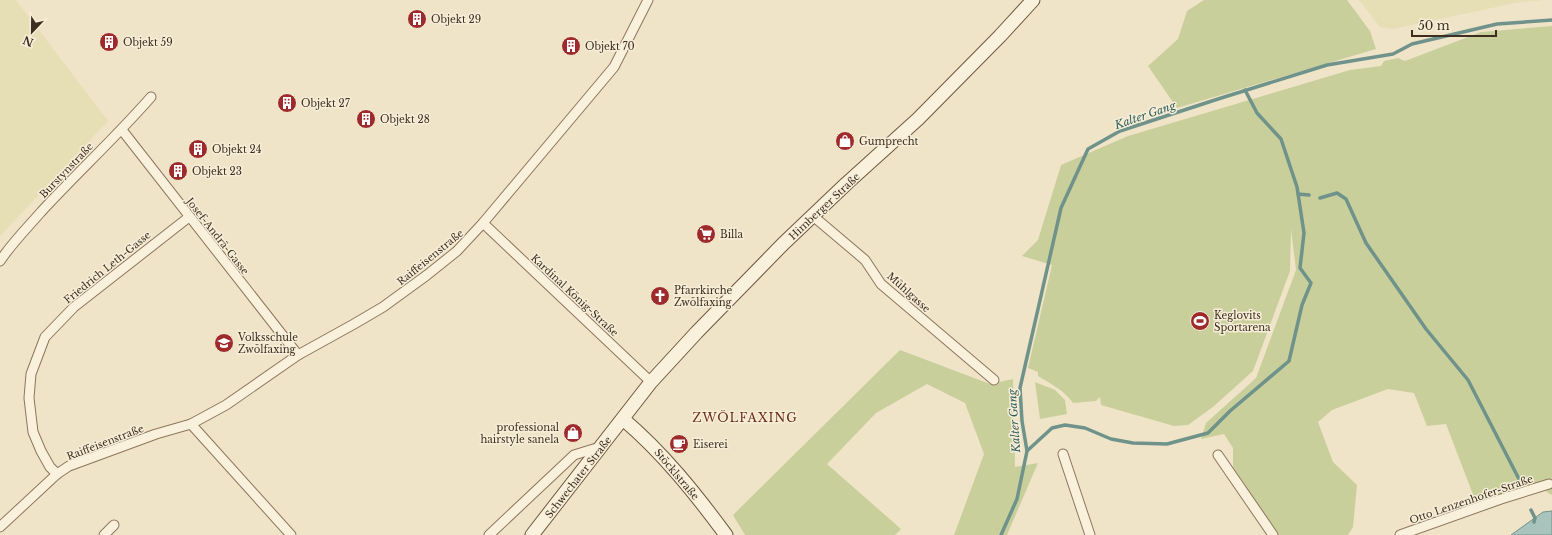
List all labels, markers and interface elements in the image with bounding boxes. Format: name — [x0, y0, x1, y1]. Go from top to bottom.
building icon: Objekt 29 — [406, 8, 428, 30]
north arrow — [12, 12, 52, 52]
scale bar — [1412, 12, 1496, 38]
place label: Objekt 29 — [431, 13, 481, 26]
text: 50 m — [1418, 18, 1450, 33]
building icon: Objekt 59 — [98, 31, 120, 53]
text: N — [20, 33, 36, 50]
building icon: Objekt 70 — [560, 35, 582, 57]
place label: Objekt 59 — [123, 36, 173, 49]
place label: Objekt 70 — [585, 40, 635, 53]
building icon: Objekt 27 — [276, 92, 298, 114]
place label: Objekt 27 — [301, 97, 351, 110]
water label: Kalter Gang — [1112, 98, 1178, 132]
building icon: Objekt 28 — [355, 108, 377, 130]
place label: Objekt 28 — [380, 113, 430, 126]
shop icon: Gumprecht — [834, 130, 856, 152]
place label: Gumprecht — [859, 135, 919, 148]
building icon: Objekt 24 — [187, 138, 209, 160]
street label: Burstynstraße — [37, 140, 96, 201]
place label: Objekt 24 — [212, 143, 262, 156]
building icon: Objekt 23 — [167, 160, 189, 182]
place label: Objekt 23 — [192, 165, 242, 178]
street label: Himberger Straße — [786, 170, 863, 243]
street label: Josef-Andrä-Gasse — [182, 194, 252, 278]
supermarket icon: Billa — [695, 223, 717, 245]
street label: Raiffeisenstraße — [395, 227, 466, 288]
street label: Friedrich Leth-Gasse — [61, 228, 154, 306]
place label: Billa — [720, 228, 744, 241]
street label: Kardinal König-Straße — [528, 251, 621, 339]
street label: Mühlgasse — [884, 270, 933, 315]
place label: Pfarrkirche Zwölfaxing — [674, 284, 733, 309]
church icon: Pfarrkirche Zwölfaxing — [649, 285, 671, 307]
place label: Keglovits Sportarena — [1214, 309, 1271, 334]
sports icon: Keglovits Sportarena — [1189, 310, 1211, 332]
place label: Volksschule Zwölfaxing — [237, 331, 298, 356]
school or university icon: Volksschule Zwölfaxing — [213, 332, 235, 354]
water label: Kalter Gang — [1005, 388, 1023, 454]
district label: ZWÖLFAXING — [692, 409, 798, 425]
place label: professional hairstyle sanela — [480, 421, 559, 446]
street label: Raiffeisenstraße — [65, 422, 146, 463]
shop icon: professional hairstyle sanela — [562, 422, 584, 444]
cafe icon: Eiserei — [668, 433, 690, 455]
street label: Schwechater Straße — [542, 434, 615, 521]
place label: Eiserei — [693, 438, 728, 451]
street label: Stöcklstraße — [651, 446, 702, 503]
street label: Otto Lenzenhofer-Straße — [1408, 472, 1535, 527]

